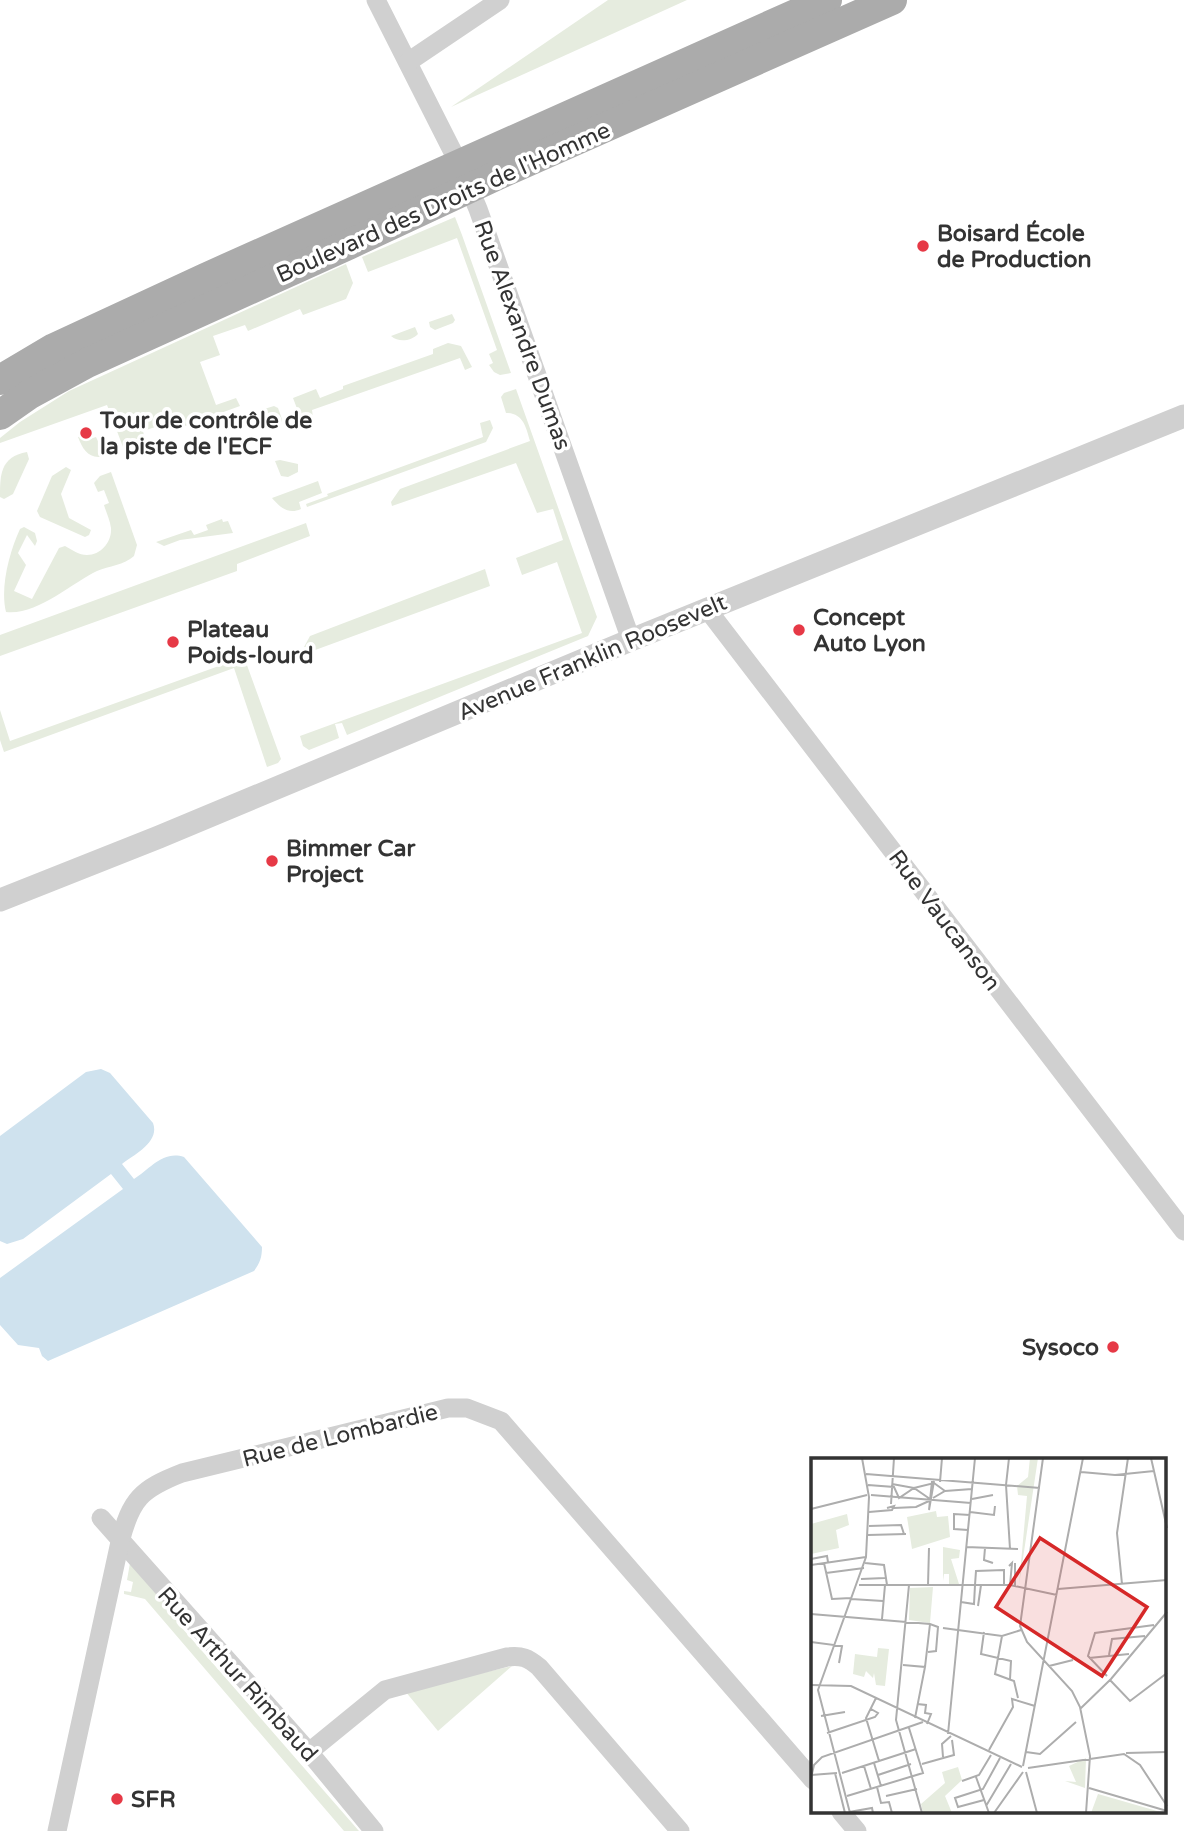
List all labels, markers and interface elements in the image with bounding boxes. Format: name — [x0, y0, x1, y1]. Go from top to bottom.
street label: Boulevard des Droits de l'Homme — [272, 116, 615, 289]
street label: Rue Alexandre Dumas — [467, 217, 577, 454]
place label: Boisard École de Production — [937, 220, 1092, 274]
marker: Boisard École de Production — [915, 238, 931, 254]
place label: Tour de contrôle de la piste de l'ECF — [99, 407, 312, 461]
marker: Tour de contrôle de la piste de l'ECF — [78, 425, 94, 441]
street label: Avenue Franklin Roosevelt — [454, 588, 731, 727]
place label: Concept Auto Lyon — [813, 604, 926, 658]
place label: Plateau Poids-lourd — [187, 616, 313, 670]
marker: Concept Auto Lyon — [791, 622, 807, 638]
marker: Plateau Poids-lourd — [165, 634, 181, 650]
place label: Bimmer Car Project — [286, 835, 416, 889]
street label: Rue Vaucanson — [882, 845, 1006, 997]
marker: Bimmer Car Project — [264, 853, 280, 869]
place label: Sysoco — [1022, 1334, 1099, 1362]
marker: Sysoco — [1105, 1339, 1121, 1355]
street label: Rue de Lombardie — [240, 1398, 441, 1474]
inset map — [811, 1458, 1166, 1814]
street label: Rue Arthur Rimbaud — [151, 1581, 323, 1768]
place label: SFR — [131, 1786, 176, 1814]
marker: SFR — [109, 1791, 125, 1807]

